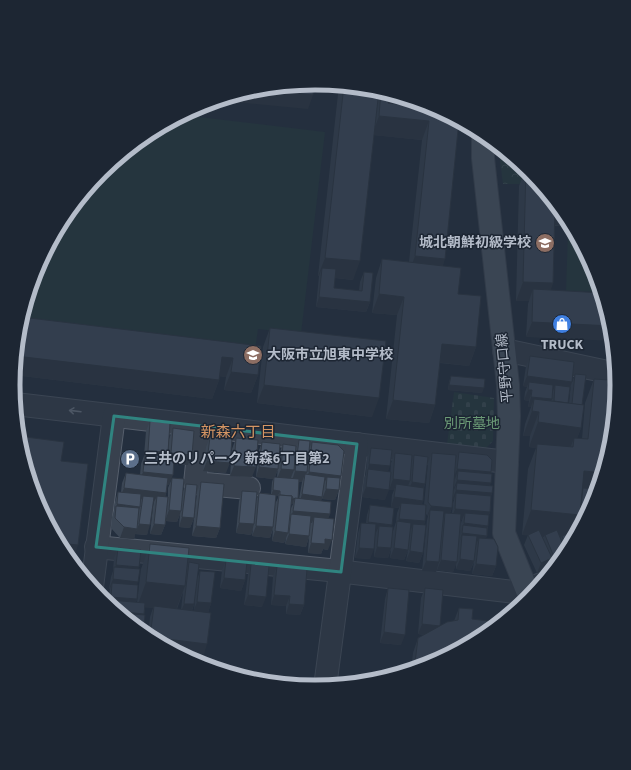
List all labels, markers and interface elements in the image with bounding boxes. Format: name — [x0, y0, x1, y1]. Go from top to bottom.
school or university icon: 城北朝鮮初級学校 — [534, 232, 556, 254]
place label: 城北朝鮮初級学校 — [419, 233, 531, 253]
shop icon: TRUCK — [551, 313, 573, 335]
street label: 平野守口線 — [492, 332, 518, 404]
place label: TRUCK — [541, 335, 584, 355]
school or university icon: 大阪市立旭東中学校 — [242, 344, 264, 366]
place label: 大阪市立旭東中学校 — [267, 345, 393, 365]
one-way arrow — [69, 407, 82, 415]
park label: 別所墓地 — [444, 414, 500, 434]
district label: 新森六丁目 — [200, 422, 276, 443]
parking icon: 三井のリパーク 新森6丁目第2 — [119, 448, 141, 470]
place label: 三井のリパーク 新森6丁目第2 — [144, 449, 330, 469]

